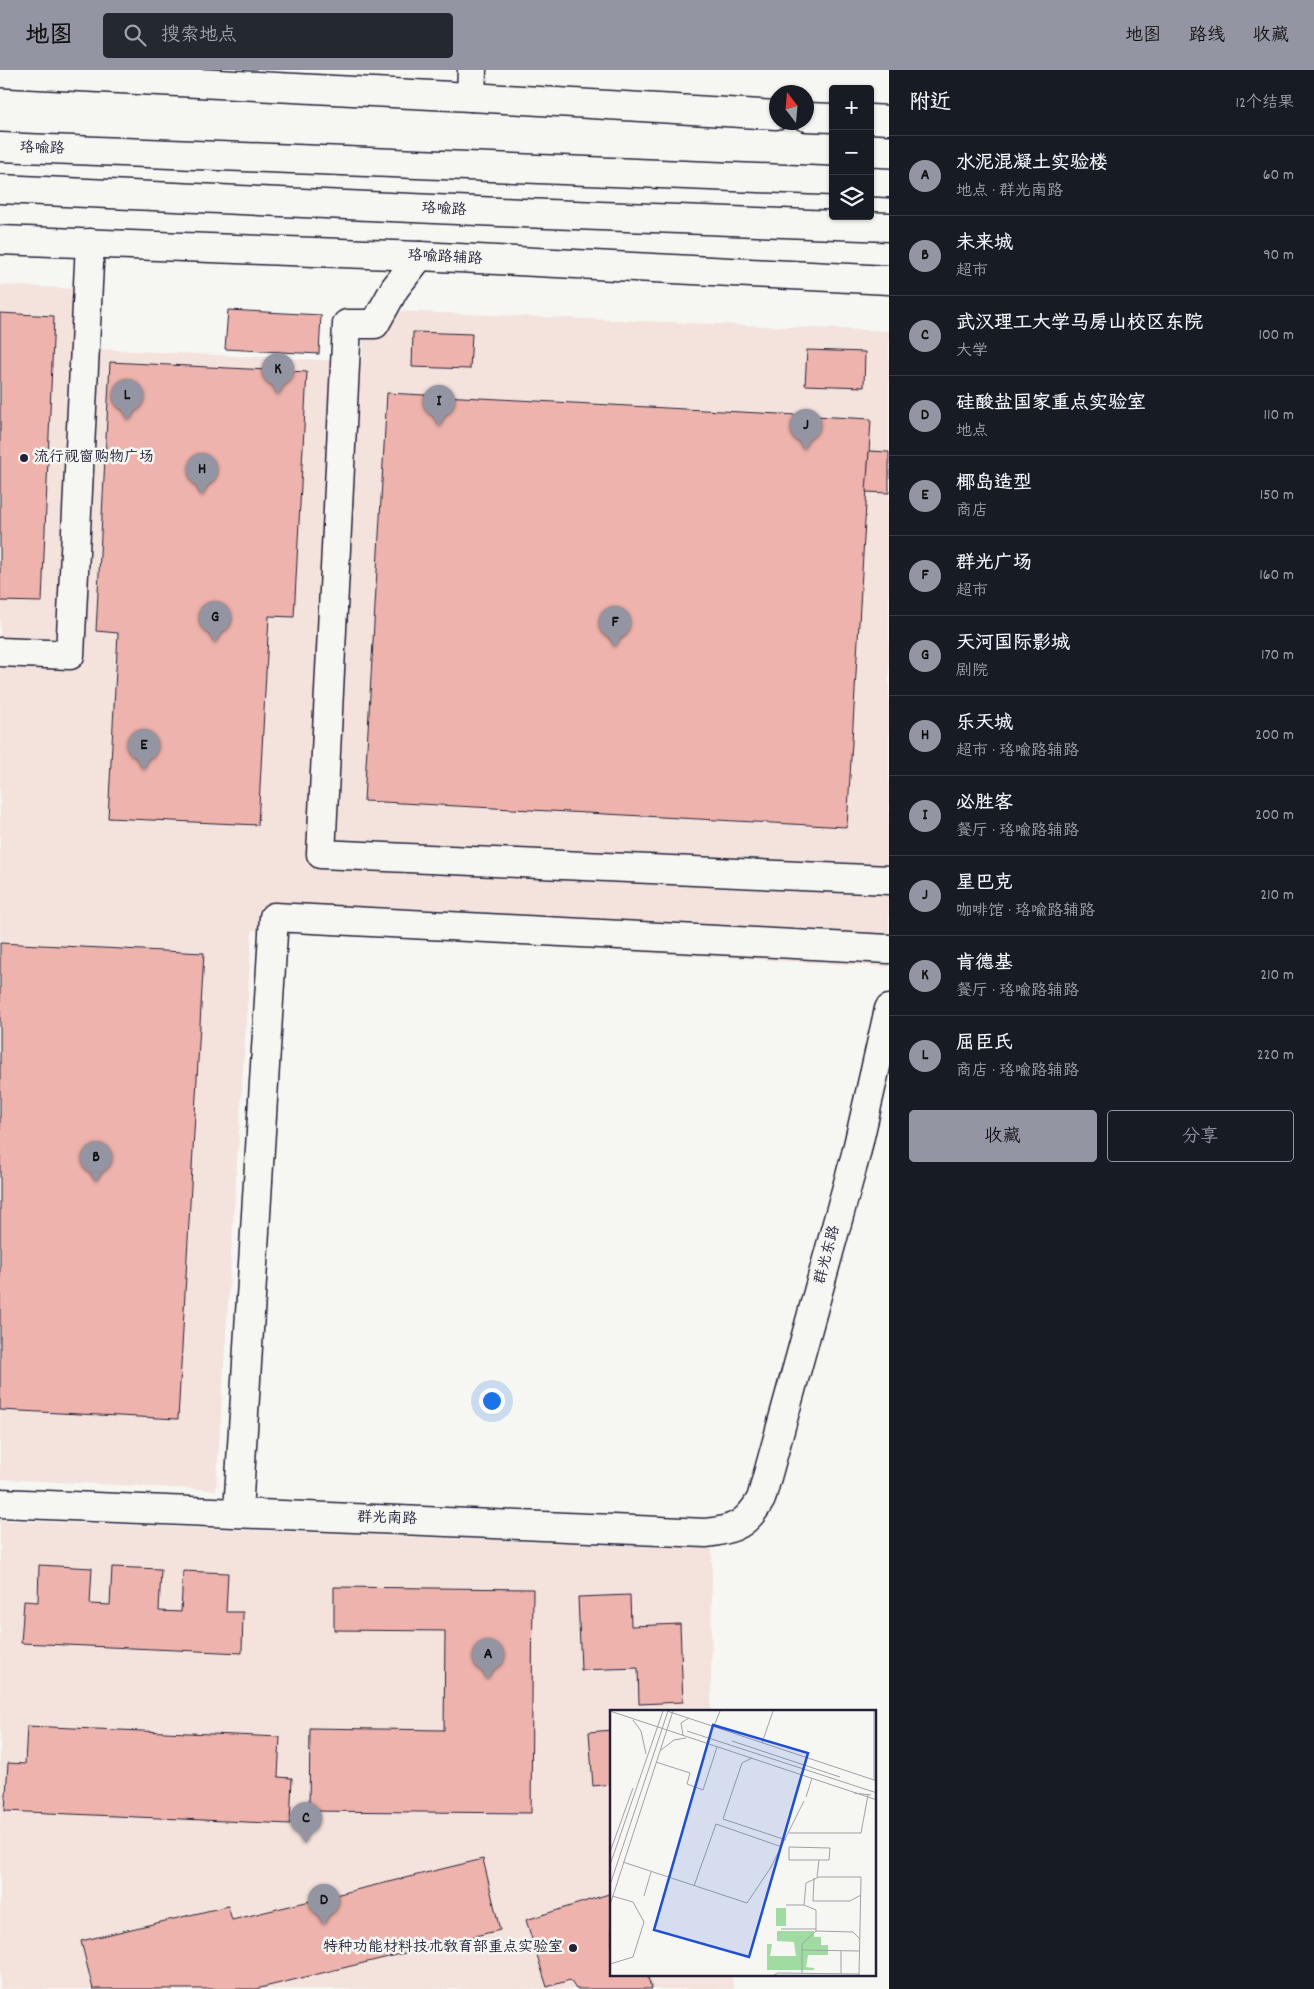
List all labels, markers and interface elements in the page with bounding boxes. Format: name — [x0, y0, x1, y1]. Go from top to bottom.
search box — [103, 13, 453, 58]
text: 地图 — [25, 20, 73, 54]
icon: search — [121, 21, 149, 49]
text: 搜索地点 — [161, 23, 237, 50]
text: 地图 — [1125, 24, 1161, 49]
text: 路线 — [1189, 24, 1225, 49]
text: 收藏 — [1253, 24, 1289, 49]
north arrow — [769, 85, 814, 130]
map controls — [829, 85, 874, 220]
button: + — [829, 85, 874, 130]
text: 附近 — [909, 89, 951, 119]
text: 12个结果 — [1236, 92, 1294, 115]
button: − — [829, 130, 874, 175]
street label: 珞喻路 — [19, 137, 65, 161]
text: 水泥混凝土实验楼 — [956, 151, 1108, 178]
text: A — [921, 164, 929, 187]
text: 60 m — [1263, 164, 1294, 187]
button: layers — [829, 175, 874, 220]
text: 地点 · 群光南路 — [956, 180, 1063, 203]
street label: 珞喻路 — [421, 198, 467, 222]
text: 未来城 — [956, 231, 1013, 258]
text: B — [921, 244, 929, 267]
text: 90 m — [1263, 244, 1294, 267]
street label: 珞喻路辅路 — [407, 245, 483, 271]
text: 超市 — [956, 260, 988, 283]
text: 武汉理工大学马房山校区东院 — [956, 311, 1203, 338]
text: C — [921, 324, 929, 347]
text: 100 m — [1258, 324, 1294, 347]
text: 大学 — [956, 340, 988, 363]
pin: K — [262, 353, 294, 394]
pin: L — [111, 379, 143, 420]
pin: I — [423, 385, 455, 426]
text: 硅酸盐国家重点实验室 — [956, 391, 1146, 418]
text: D — [921, 404, 929, 427]
text: 110 m — [1264, 404, 1294, 427]
pin: J — [790, 409, 822, 450]
text: 地点 — [956, 420, 988, 443]
place label: 流行视窗购物广场 — [34, 447, 154, 469]
marker: 流行视窗购物广场 — [18, 452, 30, 464]
pin: H — [186, 453, 218, 494]
text: 椰岛造型 — [956, 471, 1032, 498]
text: E — [921, 484, 929, 507]
text: 150 m — [1260, 484, 1294, 507]
text: 商店 — [956, 500, 988, 523]
text: 群光广场 — [956, 551, 1032, 578]
text: F — [921, 564, 929, 587]
text: 160 m — [1259, 564, 1294, 587]
text: 超市 — [956, 580, 988, 603]
pin: G — [199, 601, 231, 642]
pin: F — [599, 606, 631, 647]
text: 天河国际影城 — [956, 631, 1070, 658]
text: G — [921, 644, 929, 667]
text: 170 m — [1261, 644, 1294, 667]
text: 剧院 — [956, 660, 988, 683]
text: 乐天城 — [956, 711, 1013, 738]
text: H — [921, 724, 929, 747]
text: 200 m — [1255, 724, 1294, 747]
pin: E — [128, 729, 160, 770]
text: 超市 · 珞喻路辅路 — [956, 740, 1079, 763]
text: 必胜客 — [956, 791, 1013, 818]
text: I — [923, 804, 927, 827]
text: 200 m — [1255, 804, 1294, 827]
text: 餐厅 · 珞喻路辅路 — [956, 820, 1079, 843]
text: 星巴克 — [956, 871, 1013, 898]
text: J — [922, 884, 928, 907]
text: 210 m — [1260, 884, 1294, 907]
text: 咖啡馆 · 珞喻路辅路 — [956, 900, 1095, 923]
text: 肯德基 — [956, 951, 1013, 978]
text: K — [921, 964, 929, 987]
text: 210 m — [1260, 964, 1294, 987]
text: 餐厅 · 珞喻路辅路 — [956, 980, 1079, 1003]
text: 屈臣氏 — [956, 1031, 1013, 1058]
text: L — [922, 1044, 928, 1067]
text: 220 m — [1257, 1044, 1294, 1067]
text: 商店 · 珞喻路辅路 — [956, 1060, 1079, 1083]
button: 收藏 — [909, 1110, 1097, 1162]
button: 分享 — [1107, 1110, 1294, 1162]
pin: B — [80, 1141, 112, 1182]
street label: 群光东路 — [810, 1223, 846, 1287]
your location — [479, 1388, 505, 1414]
street label: 群光南路 — [357, 1507, 417, 1531]
pin: A — [472, 1638, 504, 1679]
inset map — [610, 1710, 876, 1976]
pin: C — [290, 1802, 322, 1843]
pin: D — [308, 1884, 340, 1925]
place label: 特种功能材料技术教育部重点实验室 — [323, 1937, 563, 1959]
marker: 特种功能材料技术教育部重点实验室 — [567, 1942, 579, 1954]

